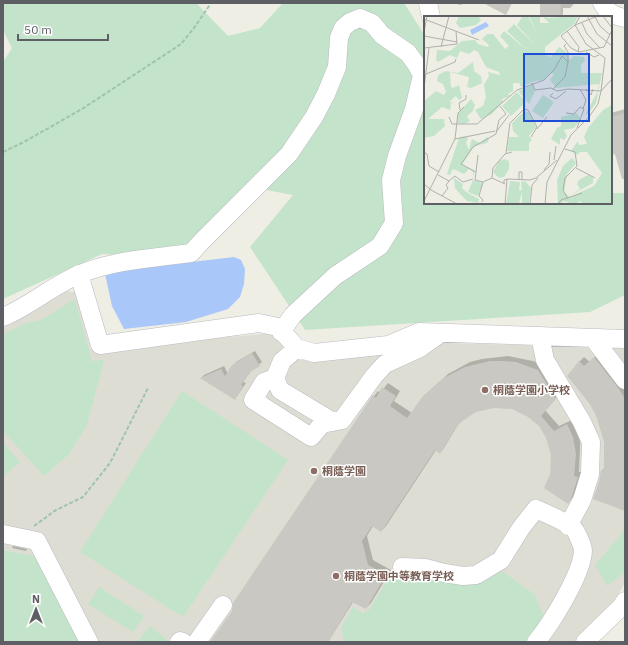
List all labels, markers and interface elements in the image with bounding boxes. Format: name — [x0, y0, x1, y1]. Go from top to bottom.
scale bar — [18, 16, 108, 42]
inset map — [424, 16, 612, 204]
text: 50 m — [24, 22, 52, 37]
place label: 桐蔭学園小学校 — [493, 383, 570, 397]
marker: 桐蔭学園小学校 — [480, 385, 490, 395]
place label: 桐蔭学園 — [322, 464, 366, 478]
marker: 桐蔭学園 — [309, 466, 319, 476]
place label: 桐蔭学園中等教育学校 — [344, 569, 454, 583]
marker: 桐蔭学園中等教育学校 — [331, 571, 341, 581]
north arrow — [16, 589, 56, 629]
text: N — [32, 592, 40, 606]

